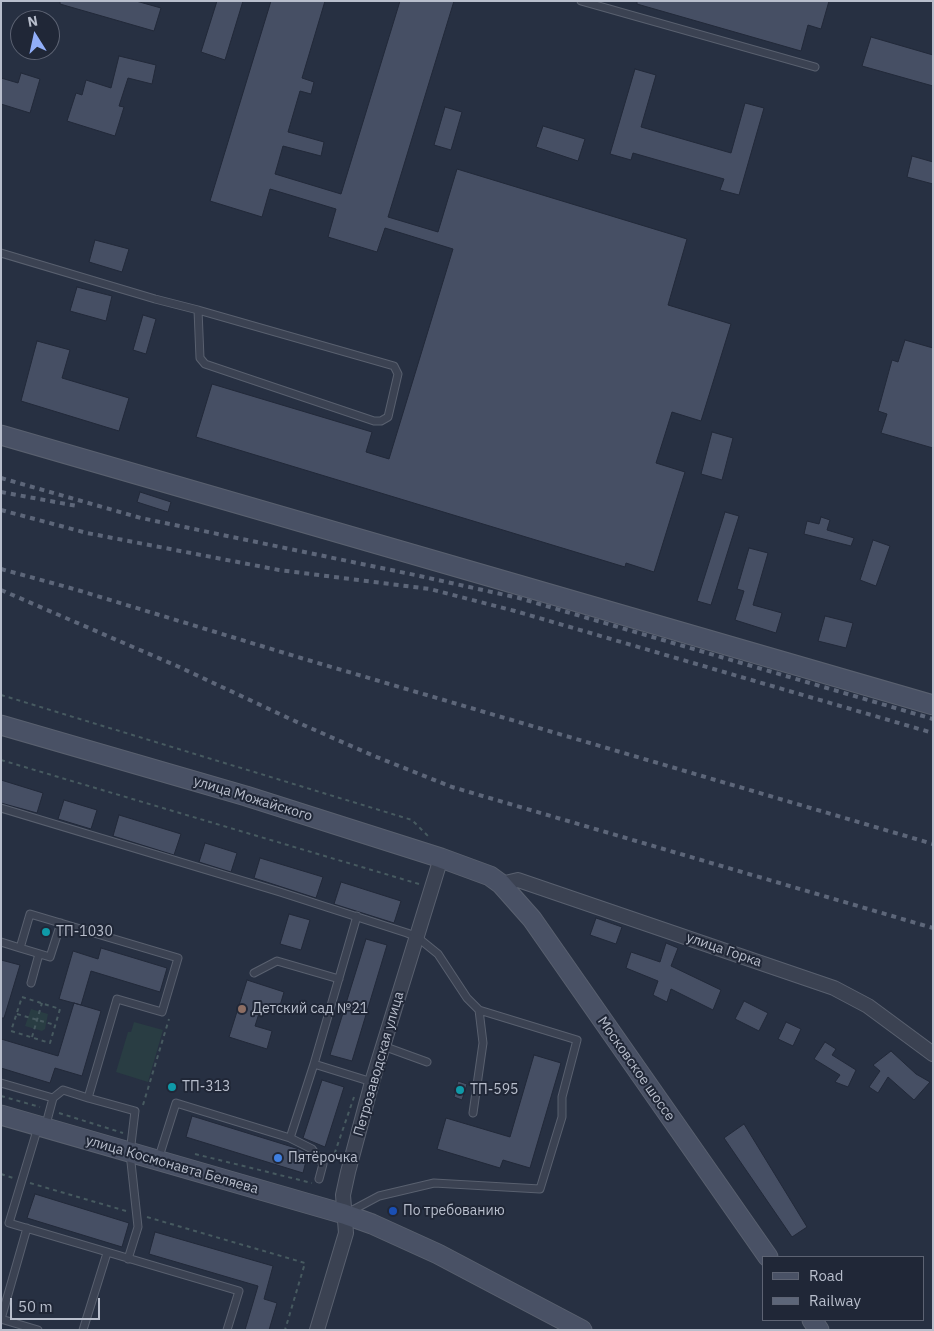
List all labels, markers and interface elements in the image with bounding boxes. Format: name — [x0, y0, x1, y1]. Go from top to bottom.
north arrow — [10, 10, 60, 60]
text: N — [26, 11, 39, 31]
street label: улица Можайского — [192, 773, 314, 825]
place label: ТП-1030 — [56, 924, 113, 940]
marker: ТП-1030 — [40, 926, 52, 938]
street label: улица Горка — [684, 929, 764, 971]
street label: Петрозаводская улица — [350, 990, 408, 1138]
place label: Детский сад №21 — [252, 1001, 368, 1017]
marker: Детский сад №21 — [236, 1003, 248, 1015]
street label: Московское шоссе — [594, 1014, 678, 1124]
place label: ТП-313 — [182, 1079, 230, 1095]
marker: ТП-313 — [166, 1081, 178, 1093]
place label: ТП-595 — [470, 1082, 518, 1098]
marker: ТП-595 — [454, 1084, 466, 1096]
street label: улица Космонавта Беляева — [84, 1132, 260, 1198]
place label: Пятёрочка — [288, 1150, 358, 1166]
marker: Пятёрочка — [272, 1152, 284, 1164]
place label: По требованию — [403, 1203, 505, 1219]
marker: По требованию — [387, 1205, 399, 1217]
legend — [762, 1256, 924, 1321]
text: Road — [809, 1266, 844, 1285]
scale bar — [12, 1288, 102, 1320]
text: Railway — [809, 1291, 861, 1310]
text: 50 m — [18, 1297, 53, 1316]

